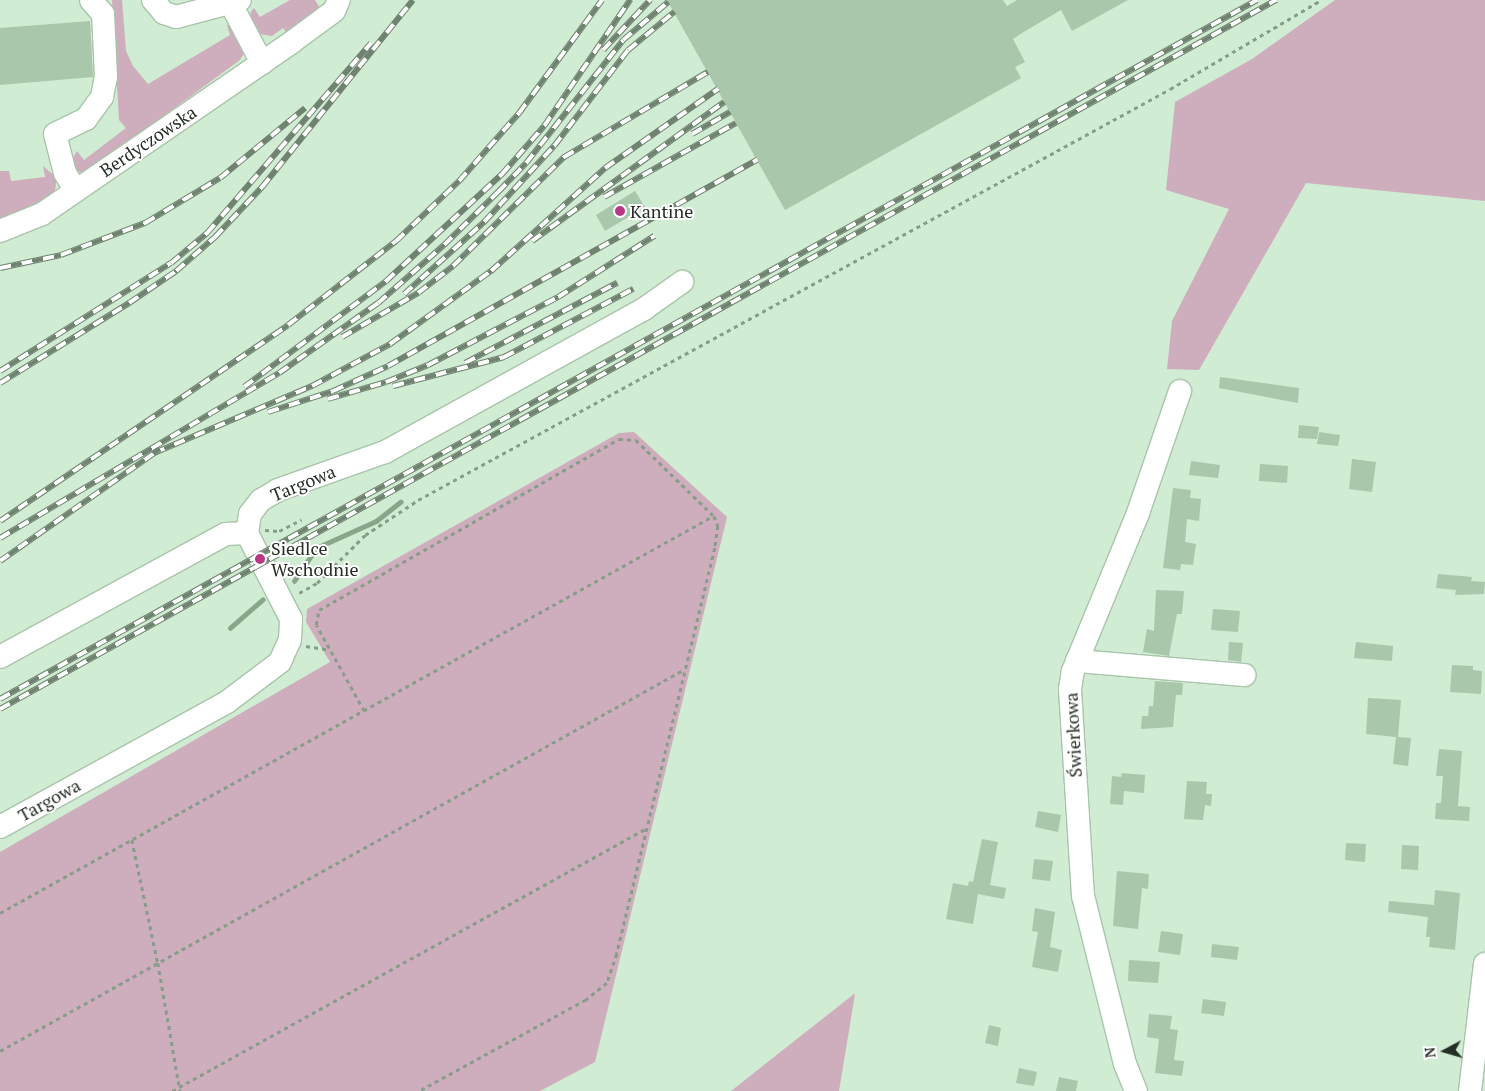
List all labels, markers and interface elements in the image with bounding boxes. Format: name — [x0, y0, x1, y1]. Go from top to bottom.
street label: Berdyczowska — [96, 101, 200, 181]
place label: Kantine — [630, 200, 693, 222]
marker: Kantine — [614, 205, 626, 217]
street label: Targowa — [267, 460, 339, 506]
place label: Siedlce Wschodnie — [271, 538, 358, 580]
marker: Siedlce Wschodnie — [253, 552, 267, 566]
street label: Świerkowa — [1060, 692, 1086, 778]
street label: Targowa — [14, 774, 84, 826]
north arrow — [1420, 1026, 1470, 1076]
text: N — [1420, 1046, 1440, 1059]

